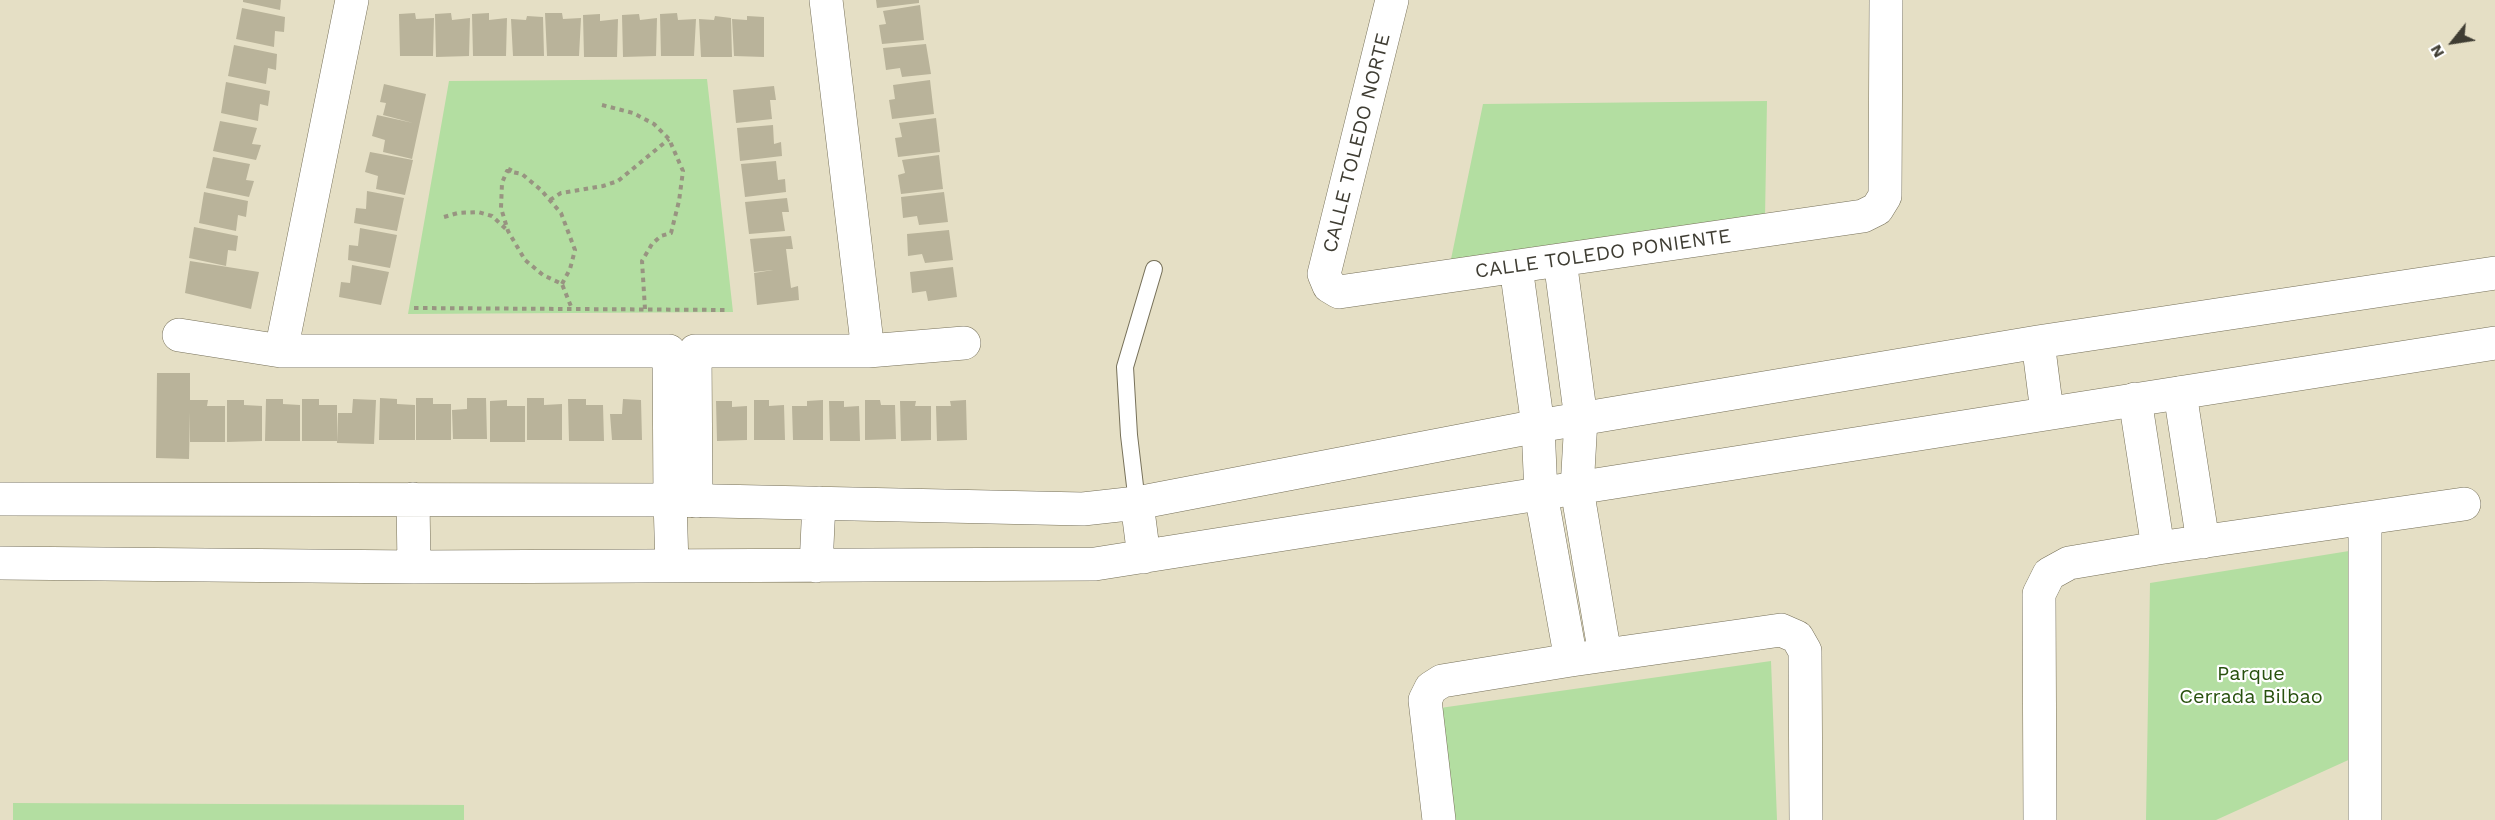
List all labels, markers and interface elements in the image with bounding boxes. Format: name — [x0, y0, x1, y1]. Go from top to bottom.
north arrow — [2423, 12, 2483, 72]
street label: CALLE TOLEDO NORTE — [1318, 31, 1396, 255]
text: N — [2426, 41, 2448, 61]
street label: CALLE TOLEDO PONIENTE — [1474, 224, 1732, 284]
park label: Parque Cerrada Bilbao — [2179, 662, 2323, 709]

